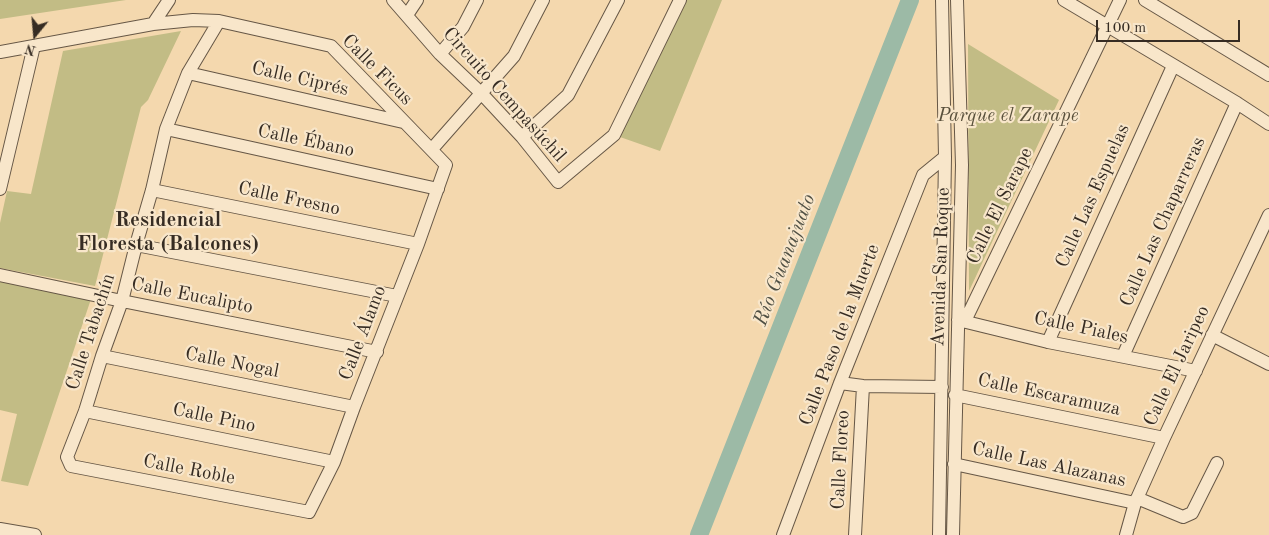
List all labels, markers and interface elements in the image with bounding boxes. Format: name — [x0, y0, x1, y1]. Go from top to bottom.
north arrow — [10, 10, 60, 60]
scale bar — [1099, 10, 1243, 42]
text: 100 m — [1104, 21, 1146, 36]
street label: Circuito Cempasúchil — [437, 23, 571, 167]
street label: Calle Ficus — [337, 30, 417, 110]
text: N — [23, 41, 38, 58]
street label: Calle Ciprés — [249, 57, 351, 101]
park label: Parque el Zarape — [937, 105, 1079, 127]
street label: Calle Ébano — [256, 120, 356, 162]
street label: Calle Las Espuelas — [1051, 121, 1135, 271]
street label: Calle Las Chaparreras — [1115, 134, 1211, 310]
street label: Calle El Sarape — [962, 144, 1038, 268]
street label: Calle Fresno — [236, 177, 342, 221]
street label: Avenida San Roque — [927, 187, 955, 347]
water label: Río Guanajuato — [749, 191, 821, 329]
district label: Residencial Floresta (Balcones) — [77, 207, 259, 257]
street label: Calle Paso de la Muerte — [795, 241, 885, 429]
street label: Calle Tabachín — [61, 271, 121, 393]
street label: Calle Eucalipto — [129, 273, 255, 319]
street label: Calle Álamo — [334, 282, 392, 384]
street label: Calle El Jaripeo — [1139, 302, 1215, 430]
street label: Calle Piales — [1032, 307, 1130, 349]
street label: Calle Nogal — [183, 343, 281, 383]
street label: Calle Escaramuza — [975, 369, 1123, 421]
street label: Calle Pino — [170, 398, 258, 438]
street label: Calle Floreo — [827, 410, 855, 510]
street label: Calle Las Alazanas — [970, 438, 1128, 492]
street label: Calle Roble — [141, 450, 237, 490]

